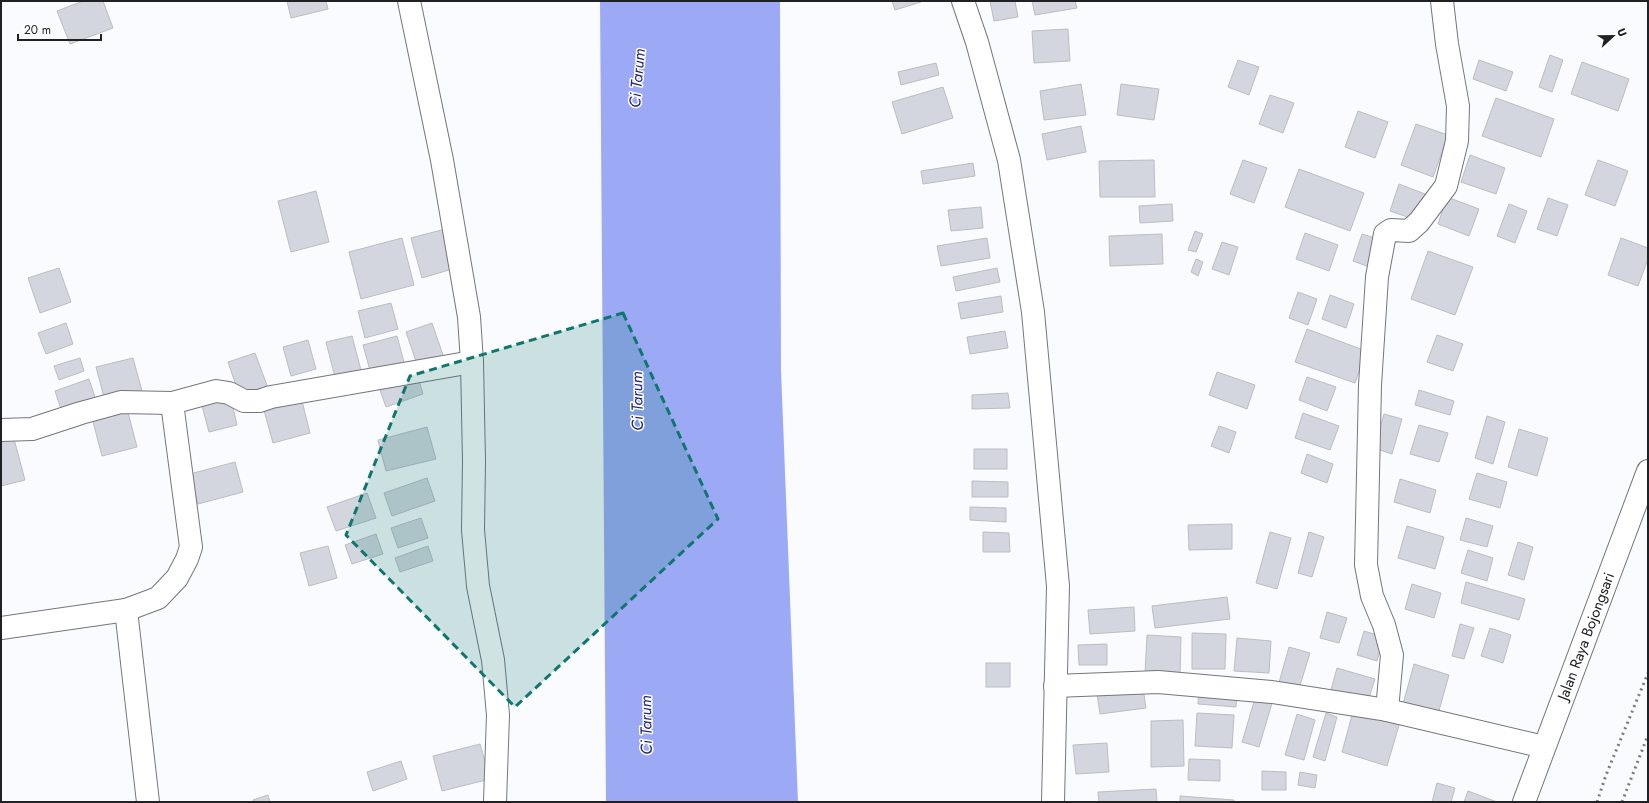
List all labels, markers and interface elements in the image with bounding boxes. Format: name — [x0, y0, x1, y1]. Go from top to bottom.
scale bar — [18, 16, 101, 42]
north arrow — [1593, 16, 1633, 56]
text: 20 m — [24, 21, 51, 39]
text: U — [1613, 26, 1631, 39]
water label: Ci Tarum — [623, 47, 651, 109]
water label: Ci Tarum — [625, 371, 649, 431]
street label: Jalan Raya Bojongsari — [1551, 569, 1620, 705]
water label: Ci Tarum — [634, 695, 658, 755]

